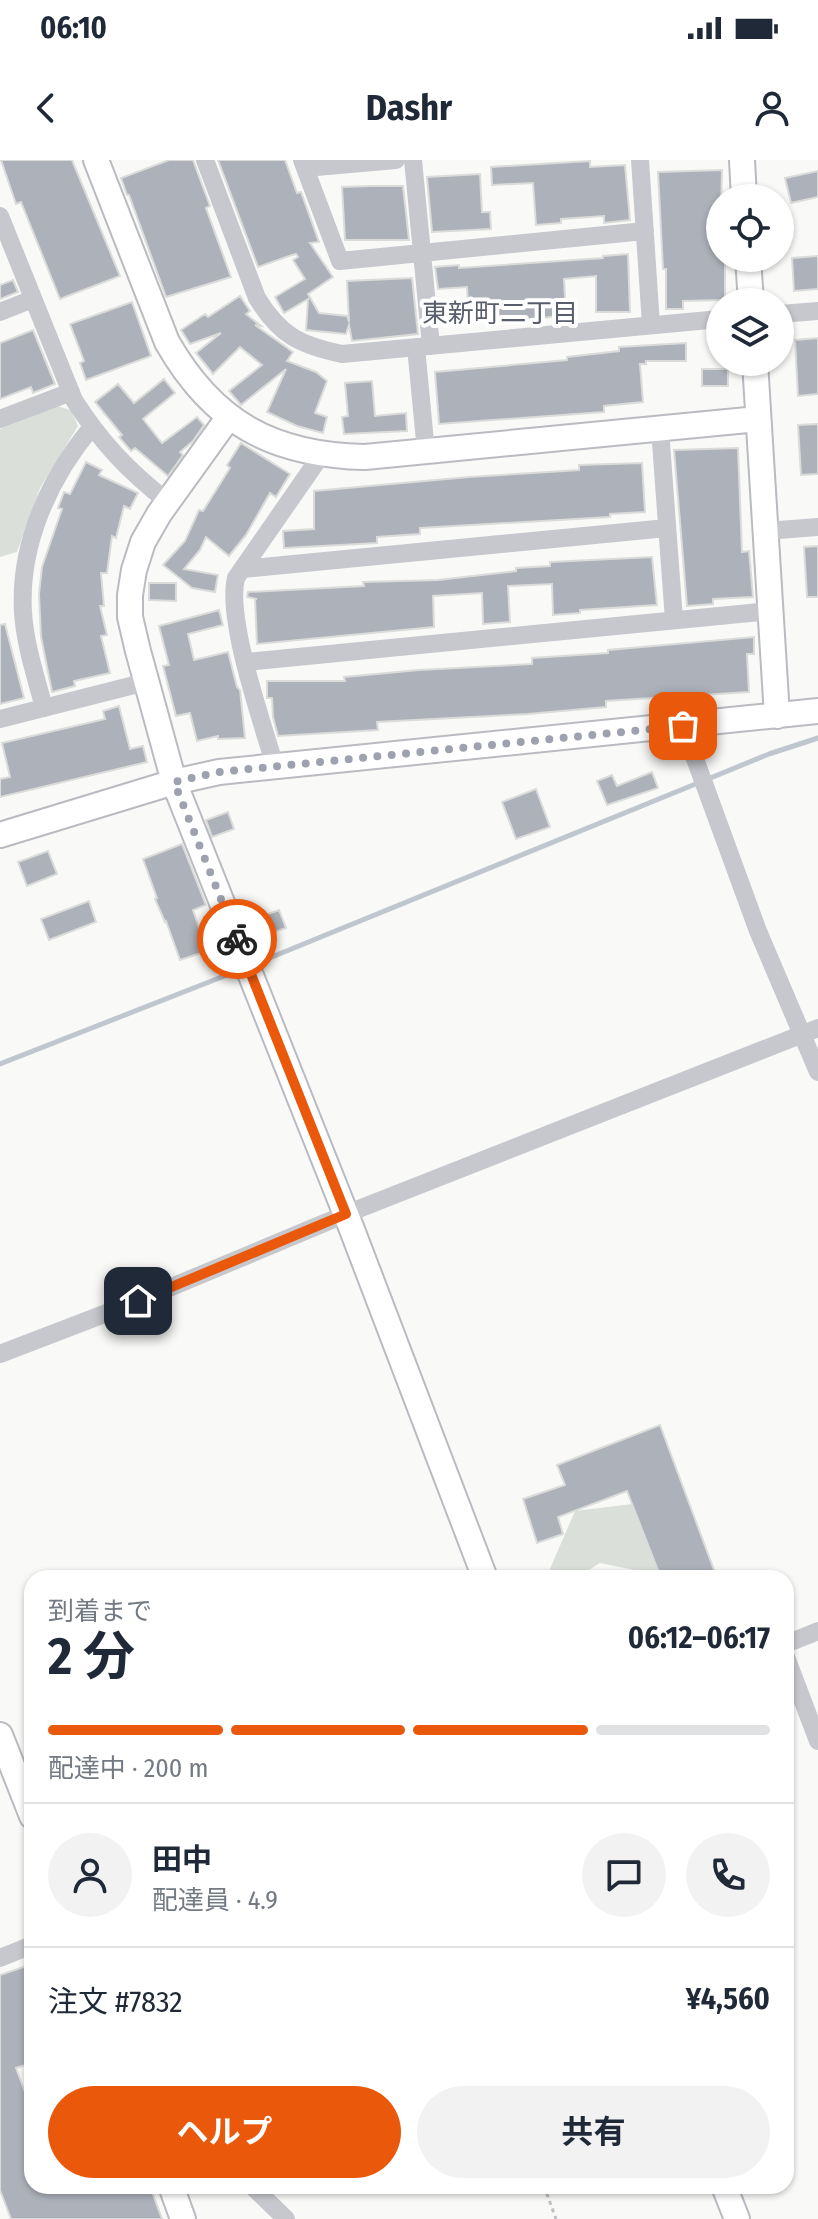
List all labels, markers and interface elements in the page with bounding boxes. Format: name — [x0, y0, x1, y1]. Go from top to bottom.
text: 06:10 — [40, 10, 107, 46]
icon: back — [24, 86, 68, 130]
text: Dashr — [366, 86, 452, 130]
icon: person — [750, 86, 794, 130]
map controls — [706, 184, 794, 376]
button: locate — [706, 184, 794, 272]
button: layers — [706, 288, 794, 376]
district label: 東新町二丁目 — [422, 298, 578, 329]
pin — [649, 692, 717, 760]
icon: bag — [661, 704, 705, 748]
courier — [197, 899, 277, 979]
icon: bike — [215, 917, 259, 961]
pin — [104, 1267, 172, 1335]
icon: home — [116, 1279, 160, 1323]
text: 到着まで — [48, 1596, 152, 1627]
text: 06:12–06:17 — [628, 1620, 770, 1656]
text: 2 分 — [48, 1625, 135, 1688]
text: 配達中 · 200 m — [48, 1753, 208, 1784]
button: person — [48, 1833, 132, 1917]
button: chat — [582, 1833, 666, 1917]
button: phone — [686, 1833, 770, 1917]
text: 田中 — [152, 1842, 212, 1878]
text: 配達員 · 4.9 — [152, 1885, 278, 1916]
text: ¥4,560 — [686, 1981, 770, 2017]
text: 注文 #7832 — [48, 1984, 182, 2020]
button: ヘルプ — [48, 2086, 401, 2178]
button: 共有 — [417, 2086, 770, 2178]

